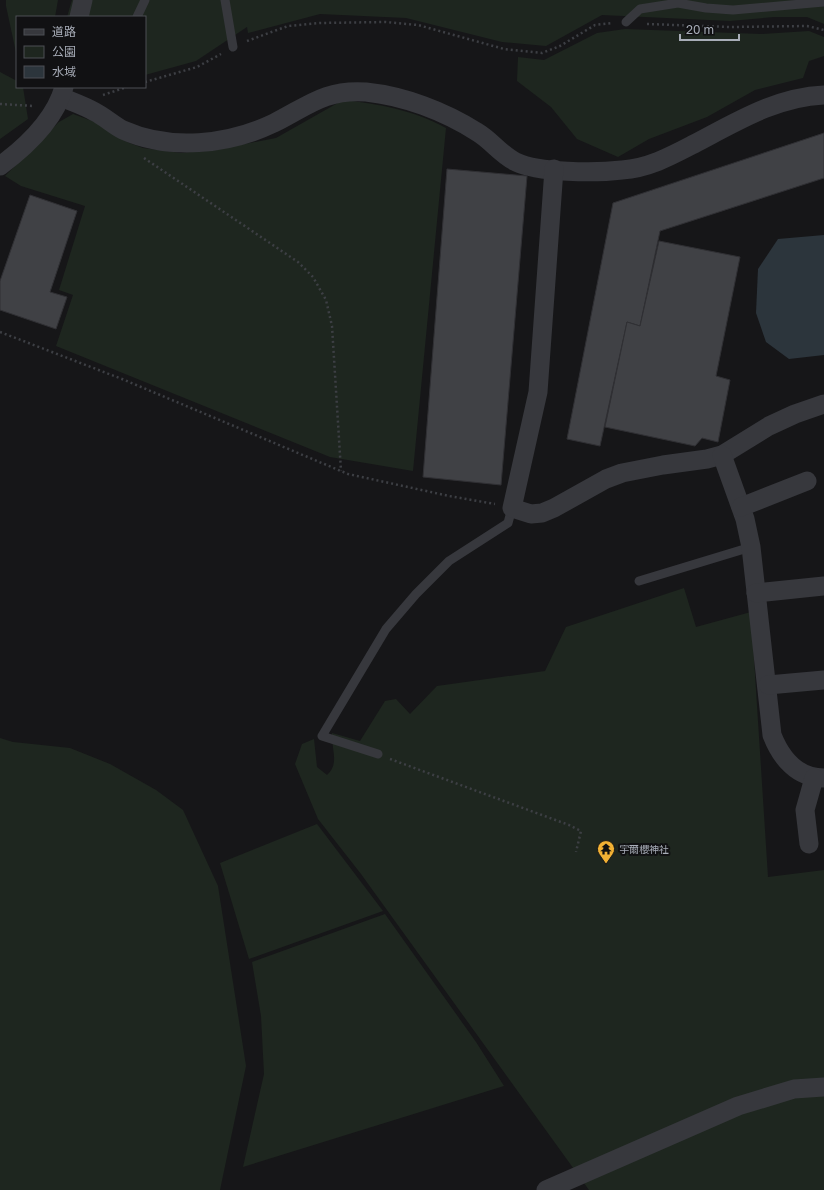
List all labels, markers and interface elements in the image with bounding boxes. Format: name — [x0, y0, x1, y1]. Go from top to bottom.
legend — [16, 16, 146, 88]
scale bar — [680, 16, 739, 42]
text: 20 m — [686, 22, 714, 37]
text: 道路 — [52, 24, 76, 39]
text: 公園 — [52, 44, 76, 59]
text: 水域 — [52, 64, 76, 79]
temple icon: 宇爾櫻神社 — [596, 839, 616, 864]
place label: 宇爾櫻神社 — [619, 843, 669, 855]

